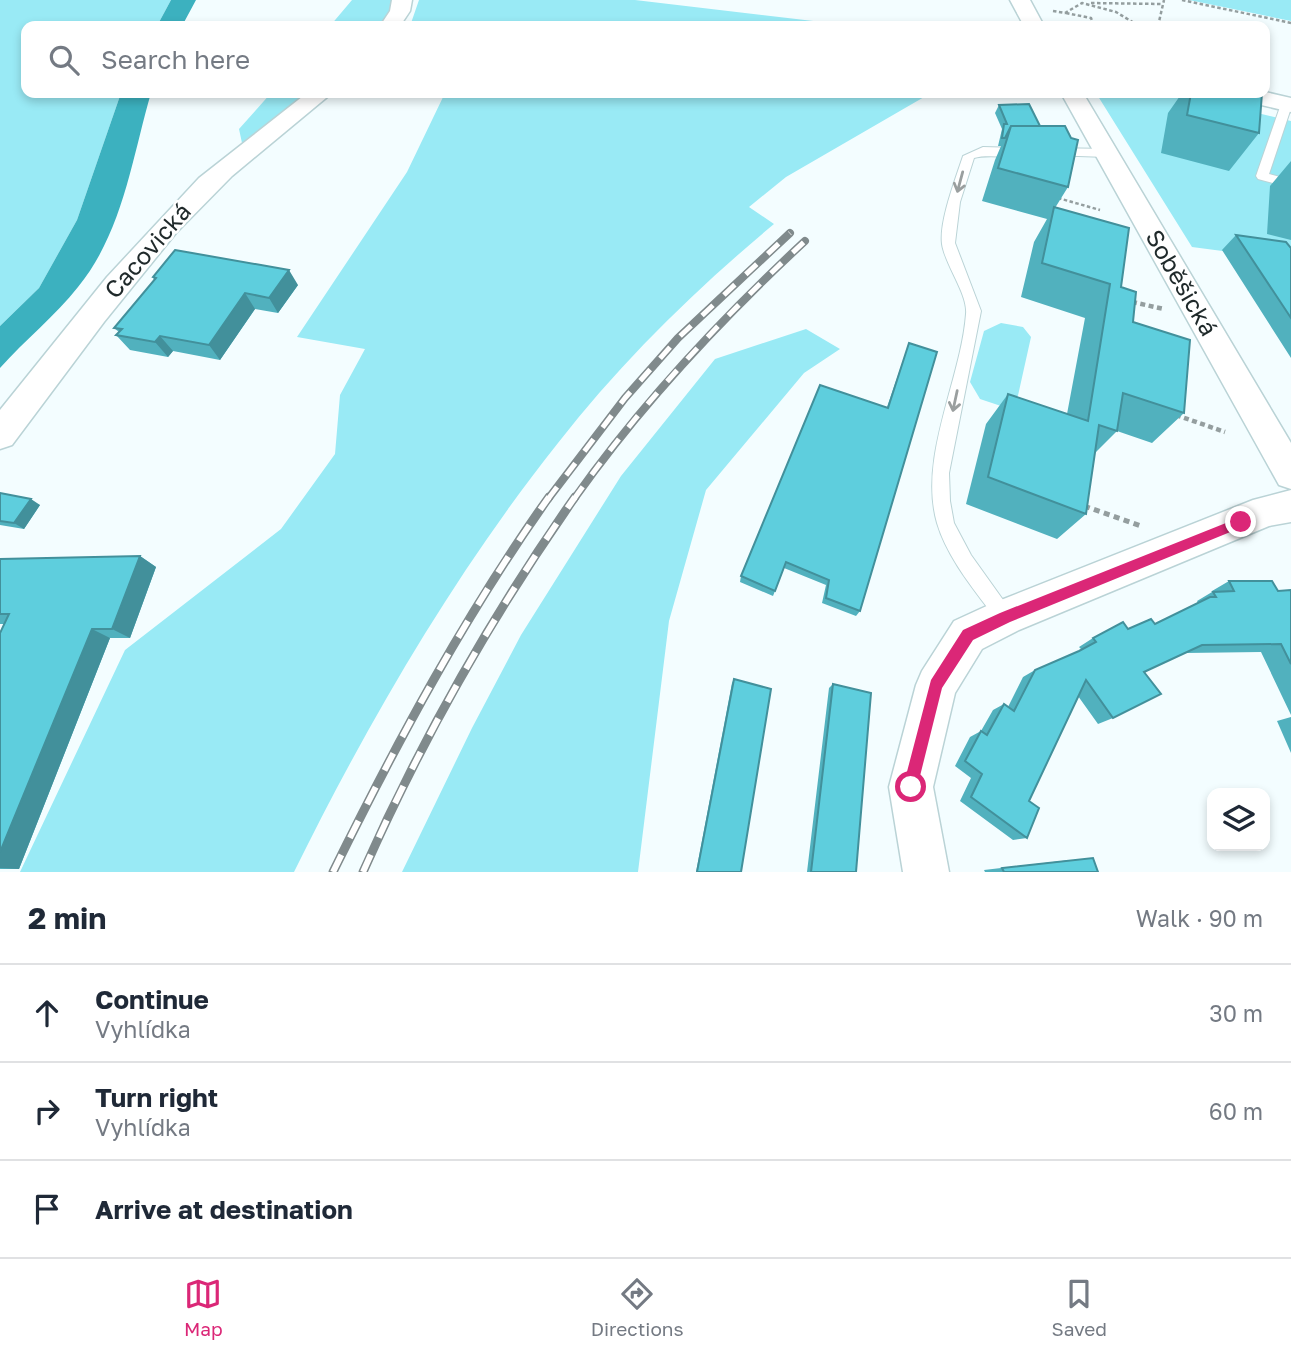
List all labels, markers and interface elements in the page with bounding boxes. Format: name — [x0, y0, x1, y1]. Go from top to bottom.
search box — [21, 21, 1270, 98]
icon: search — [45, 41, 83, 79]
text: Search here — [101, 44, 250, 75]
one-way arrow — [953, 170, 966, 193]
street label: Cacovická — [98, 196, 196, 304]
street label: Soběšická — [1140, 224, 1224, 340]
one-way arrow — [947, 389, 961, 412]
route end — [1225, 506, 1256, 537]
route start — [895, 771, 926, 802]
map controls — [1207, 788, 1270, 851]
button: layers — [1207, 788, 1270, 851]
text: 2 min — [28, 900, 106, 936]
text: Walk · 90 m — [1136, 904, 1263, 932]
text: Continue — [95, 984, 209, 1015]
icon: ahead — [28, 994, 66, 1032]
text: 30 m — [1209, 999, 1263, 1027]
text: Vyhlídka — [95, 1015, 191, 1043]
text: Turn right — [95, 1082, 218, 1113]
icon: right — [28, 1092, 66, 1130]
text: 60 m — [1209, 1097, 1263, 1125]
text: Vyhlídka — [95, 1113, 191, 1141]
icon: arrive — [28, 1190, 66, 1228]
text: Arrive at destination — [95, 1194, 353, 1225]
tab: Map — [184, 1275, 223, 1340]
tab: Directions — [591, 1275, 684, 1340]
tab: Saved — [1052, 1275, 1107, 1340]

